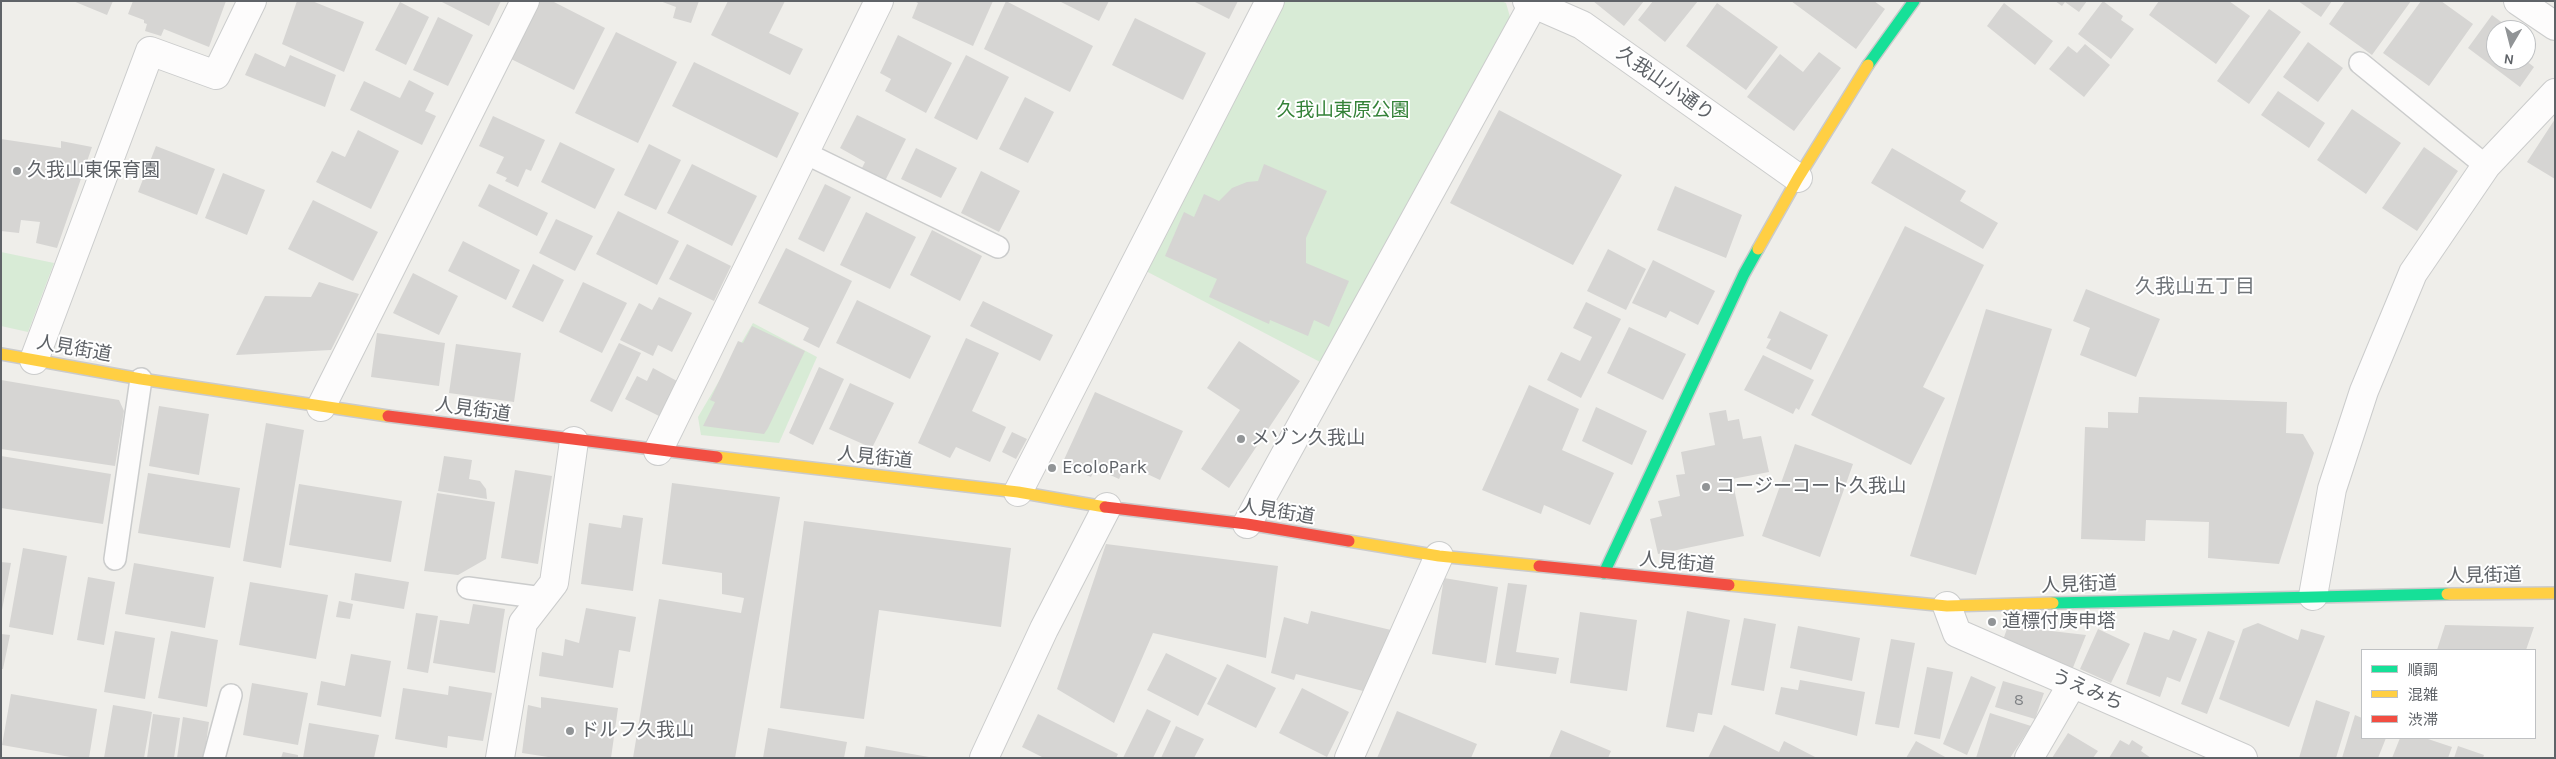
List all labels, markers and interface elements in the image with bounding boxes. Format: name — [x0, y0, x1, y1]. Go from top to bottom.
north arrow — [2486, 20, 2536, 70]
street label: 久我山小通り — [1612, 42, 1718, 126]
text: N — [2503, 50, 2515, 68]
park label: 久我山東原公園 — [1277, 100, 1409, 122]
place label: 久我山東保育園 — [27, 160, 160, 182]
marker: 久我山東保育園 — [11, 165, 23, 177]
district label: 久我山五丁目 — [2135, 275, 2255, 299]
street label: 人見街道 — [35, 331, 113, 367]
street label: 人見街道 — [434, 393, 512, 427]
place label: メゾン久我山 — [1251, 428, 1365, 450]
marker: メゾン久我山 — [1235, 433, 1247, 445]
street label: 人見街道 — [836, 443, 914, 473]
place label: EcoloPark — [1062, 457, 1147, 479]
marker: EcoloPark — [1046, 462, 1058, 474]
place label: コージーコート久我山 — [1716, 476, 1906, 498]
marker: コージーコート久我山 — [1700, 481, 1712, 493]
street label: 人見街道 — [1238, 495, 1316, 529]
street label: 人見街道 — [1638, 548, 1716, 578]
street label: 人見街道 — [2446, 564, 2522, 588]
street label: 人見街道 — [2041, 572, 2117, 598]
place label: 道標付庚申塔 — [2002, 611, 2116, 633]
marker: 道標付庚申塔 — [1986, 616, 1998, 628]
legend — [2361, 649, 2536, 739]
text: 順調 — [2408, 661, 2438, 679]
street label: うえみち — [2048, 665, 2126, 715]
text: 混雑 — [2408, 686, 2438, 704]
house number: 8 — [2014, 690, 2024, 710]
text: 渋滞 — [2408, 711, 2438, 729]
place label: ドルフ久我山 — [580, 720, 694, 742]
marker: ドルフ久我山 — [564, 725, 576, 737]

